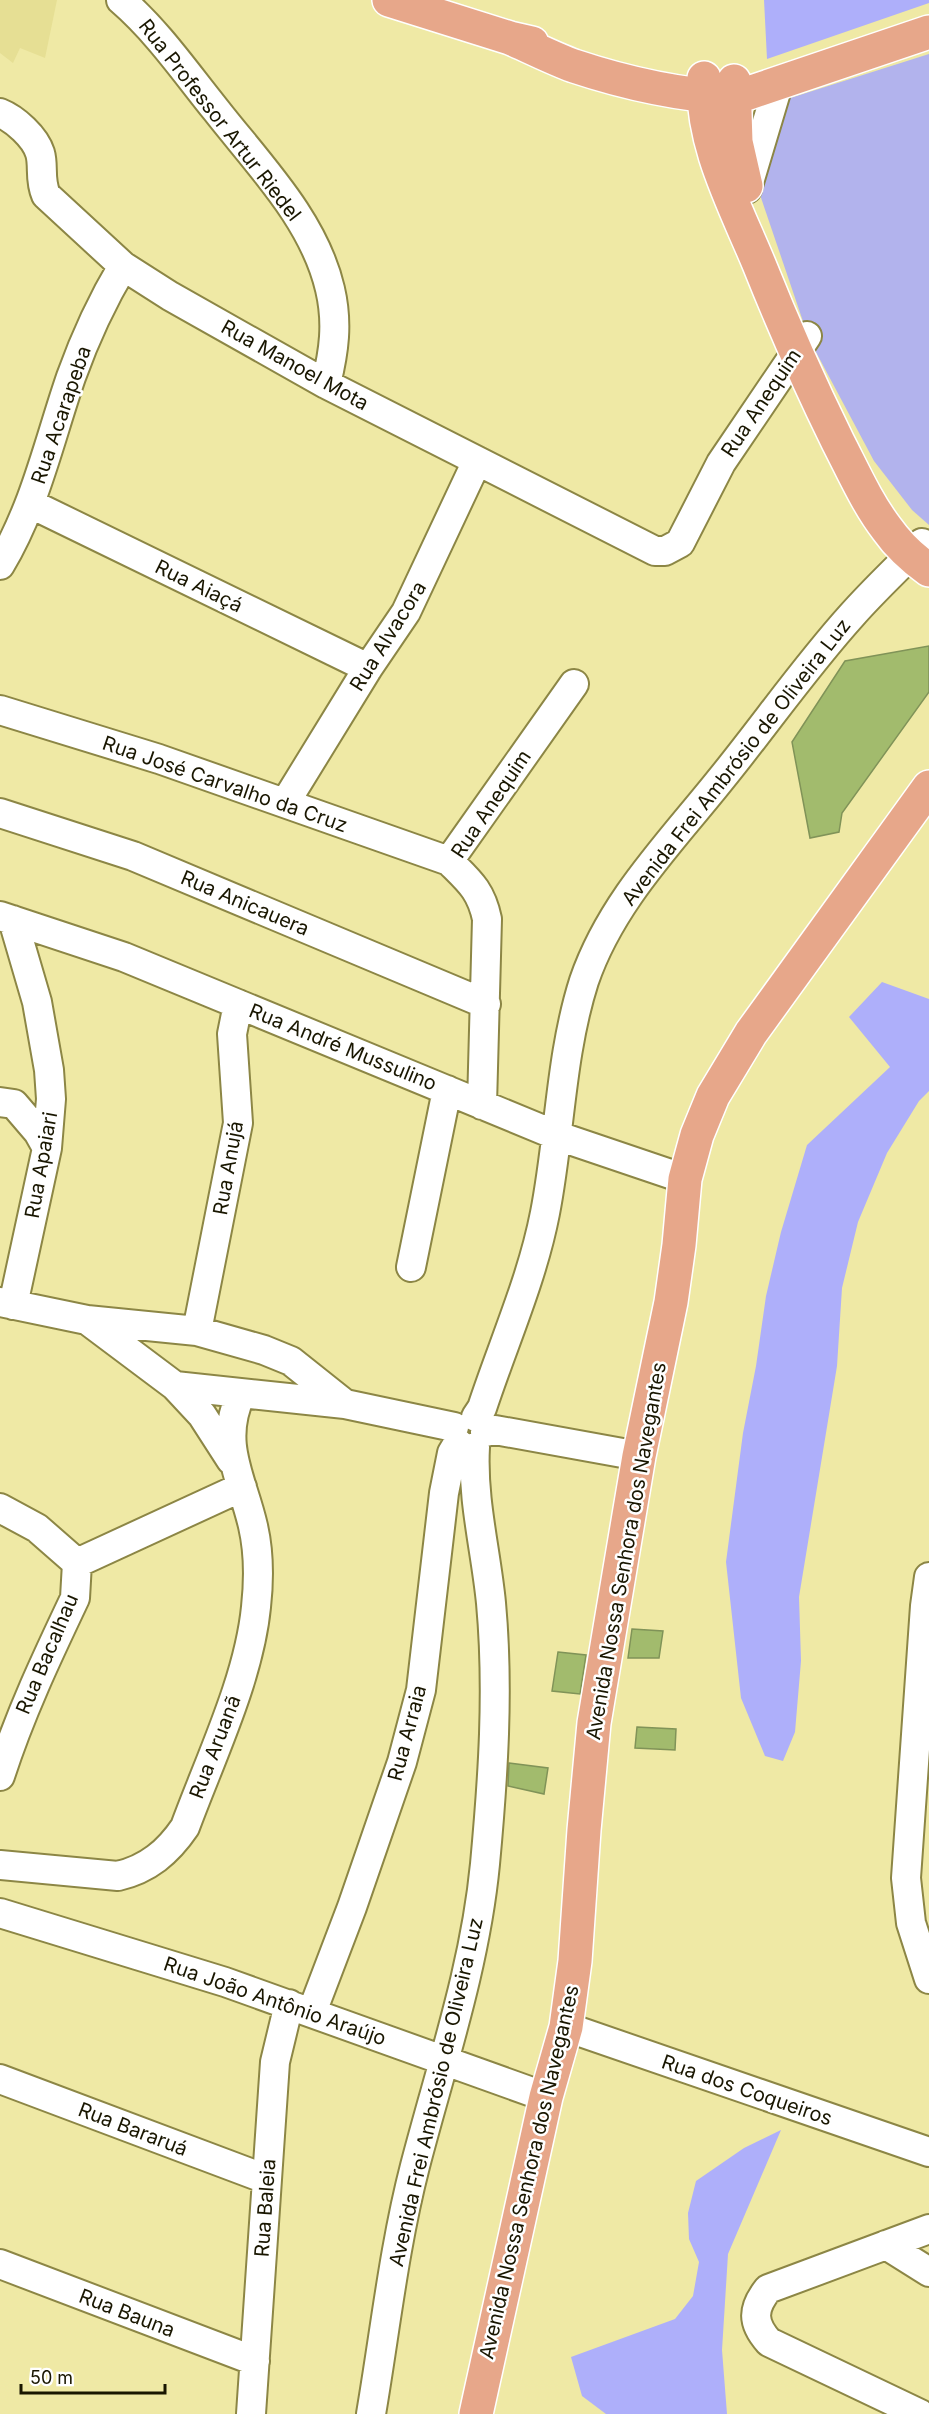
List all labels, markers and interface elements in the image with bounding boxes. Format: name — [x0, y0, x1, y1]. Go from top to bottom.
street label: Rua Professor Artur Riedel — [134, 14, 306, 226]
street label: Rua Manoel Mota — [217, 315, 373, 415]
street label: Rua Acarapeba — [26, 343, 96, 487]
street label: Rua Anequim — [716, 344, 806, 462]
street label: Rua Aiaçá — [151, 555, 247, 617]
street label: Rua Alvacora — [345, 577, 431, 695]
street label: Avenida Frei Ambrósio de Oliveira Luz — [617, 614, 855, 910]
street label: Rua José Carvalho da Cruz — [99, 731, 351, 837]
street label: Rua Anequim — [446, 745, 536, 863]
street label: Rua Anicauera — [177, 865, 313, 941]
street label: Rua André Mussulino — [246, 998, 440, 1096]
street label: Rua Apaiari — [20, 1110, 62, 1220]
street label: Rua Anujá — [208, 1119, 248, 1217]
street label: Avenida Nossa Senhora dos Navegantes — [581, 1360, 671, 1742]
street label: Rua Bacalhau — [11, 1590, 83, 1718]
street label: Rua Arraia — [383, 1683, 431, 1783]
street label: Rua Aruanã — [184, 1692, 246, 1802]
street label: Avenida Frei Ambrósio de Oliveira Luz — [384, 1915, 488, 2269]
street label: Rua João Antônio Araújo — [161, 1952, 389, 2050]
street label: Avenida Nossa Senhora dos Navegantes — [474, 1983, 584, 2361]
street label: Rua dos Coqueiros — [659, 2050, 835, 2130]
street label: Rua Bararuá — [75, 2097, 191, 2161]
street label: Rua Baleia — [250, 2158, 280, 2258]
street label: Rua Bauna — [76, 2284, 178, 2342]
scale bar — [21, 2357, 165, 2395]
text: 50 m — [30, 2367, 73, 2388]

